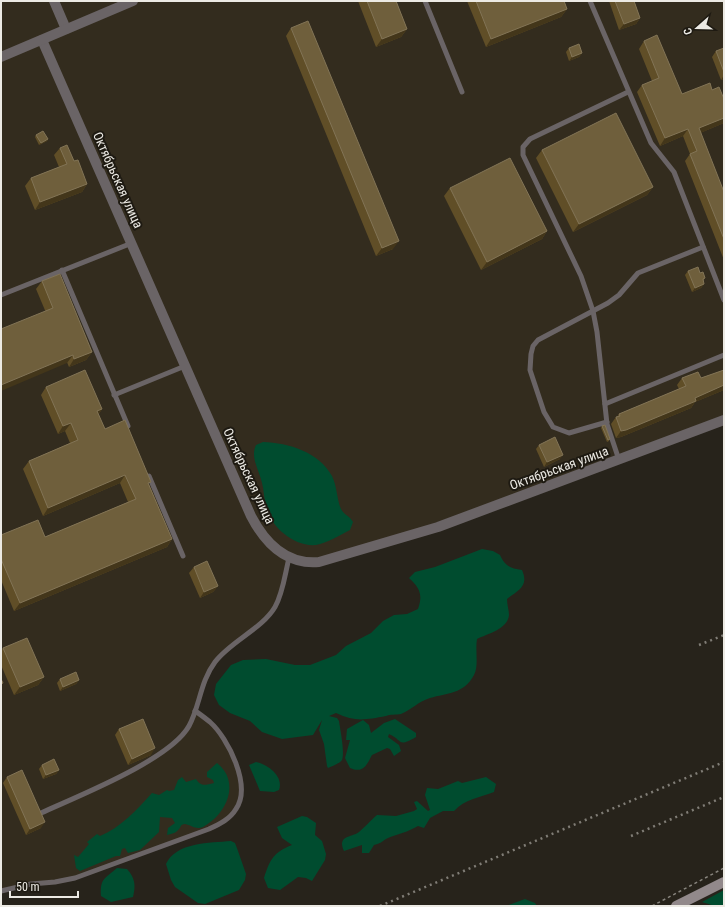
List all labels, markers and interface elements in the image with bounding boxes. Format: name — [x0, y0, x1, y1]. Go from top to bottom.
north arrow — [677, 8, 717, 48]
text: С — [681, 26, 695, 36]
street label: Октябрьская улица — [90, 130, 146, 230]
street label: Октябрьская улица — [220, 426, 278, 526]
street label: Октябрьская улица — [508, 443, 610, 493]
scale bar — [10, 873, 78, 899]
text: 50 m — [16, 880, 40, 894]

